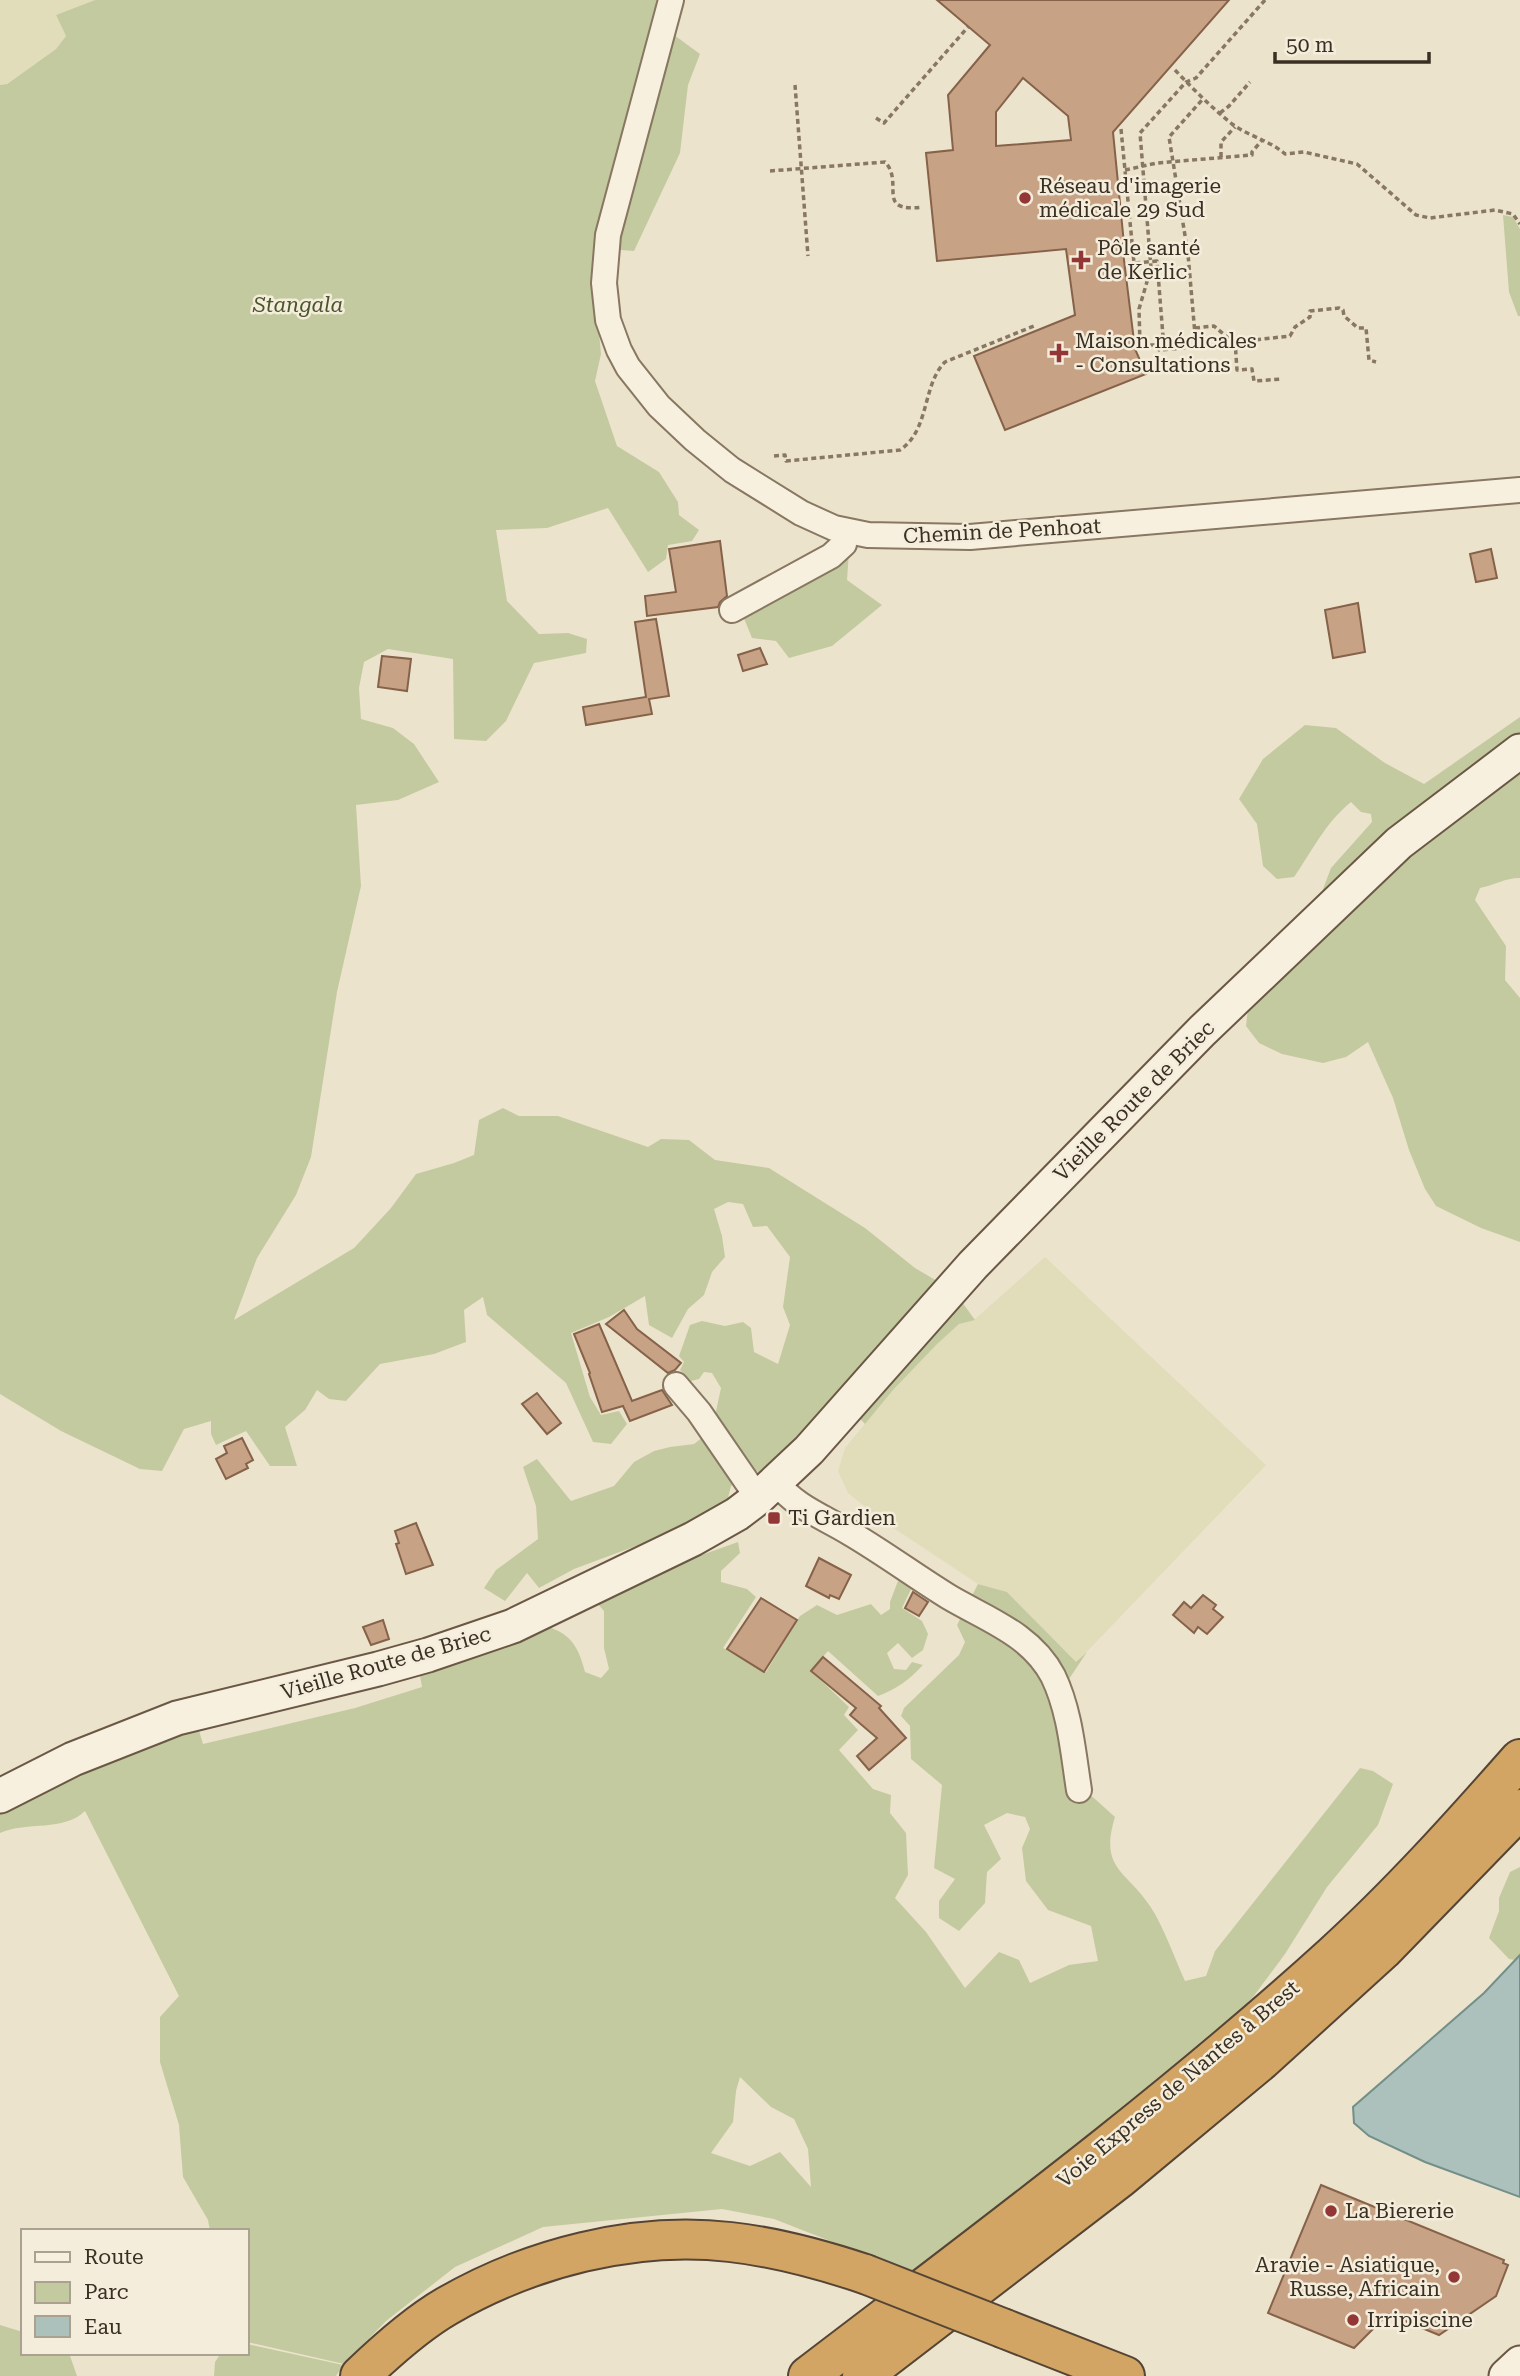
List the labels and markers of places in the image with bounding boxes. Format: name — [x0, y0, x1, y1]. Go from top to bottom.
place label: Réseau d'imagerie médicale 29 Sud — [1039, 174, 1221, 222]
marker: Réseau d'imagerie médicale 29 Sud — [1017, 190, 1033, 206]
place label: Pôle santé de Kerlic — [1097, 236, 1200, 284]
marker: Pôle santé de Kerlic — [1071, 250, 1091, 270]
place label: Maison médicales - Consultations — [1075, 329, 1257, 377]
marker: Maison médicales - Consultations — [1049, 343, 1069, 363]
place label: Ti Gardien — [788, 1506, 896, 1530]
marker: Ti Gardien — [766, 1510, 782, 1526]
place label: La Biererie — [1345, 2199, 1454, 2223]
marker: La Biererie — [1323, 2203, 1339, 2219]
place label: Aravie - Asiatique, Russe, Africain — [1255, 2253, 1440, 2301]
marker: Aravie - Asiatique, Russe, Africain — [1446, 2269, 1462, 2285]
place label: Irripiscine — [1367, 2308, 1473, 2332]
marker: Irripiscine — [1345, 2312, 1361, 2328]

